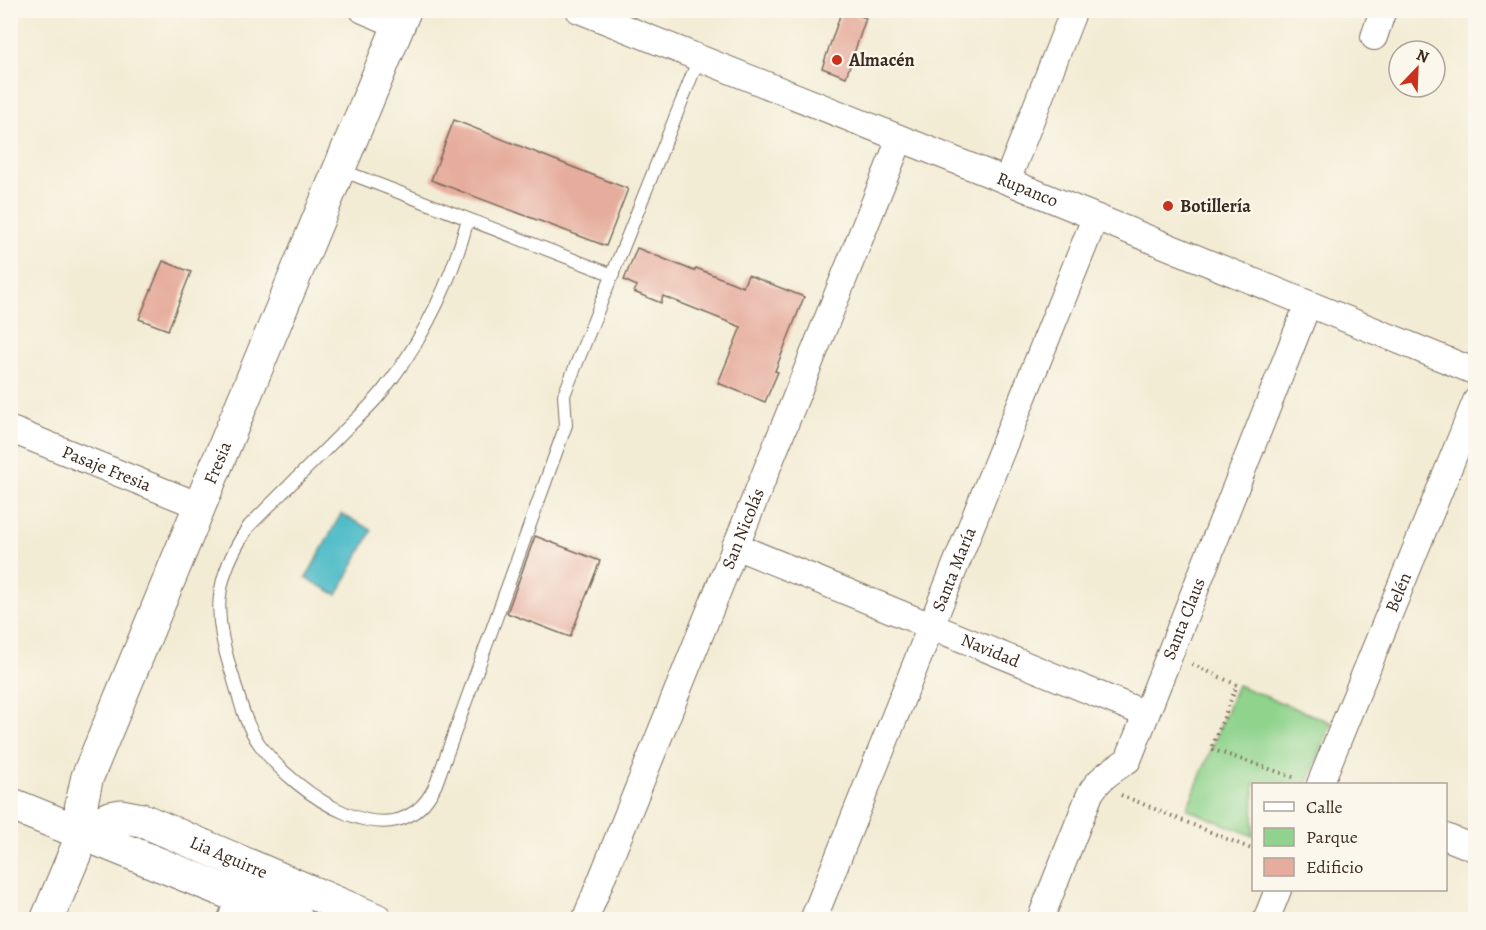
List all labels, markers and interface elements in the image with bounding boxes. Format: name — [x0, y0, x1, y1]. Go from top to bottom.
north arrow — [1387, 39, 1447, 99]
text: N — [1413, 44, 1432, 69]
place label: Almacén — [848, 48, 915, 72]
marker: Almacén — [830, 53, 844, 67]
street label: Rupanco — [993, 166, 1062, 213]
place label: Botillería — [1180, 194, 1251, 218]
marker: Botillería — [1161, 199, 1175, 213]
street label: Fresia — [198, 437, 237, 488]
street label: Pasaje Fresia — [59, 440, 155, 497]
street label: San Nicolás — [716, 485, 770, 573]
street label: Santa María — [926, 523, 982, 615]
street label: Belén — [1379, 569, 1417, 616]
street label: Santa Claus — [1157, 574, 1211, 663]
street label: Navidad — [957, 628, 1024, 673]
legend — [1252, 783, 1447, 891]
text: Calle — [1306, 795, 1343, 819]
text: Parque — [1306, 825, 1358, 849]
street label: Lia Aguirre — [186, 830, 271, 884]
text: Edificio — [1306, 855, 1363, 879]

